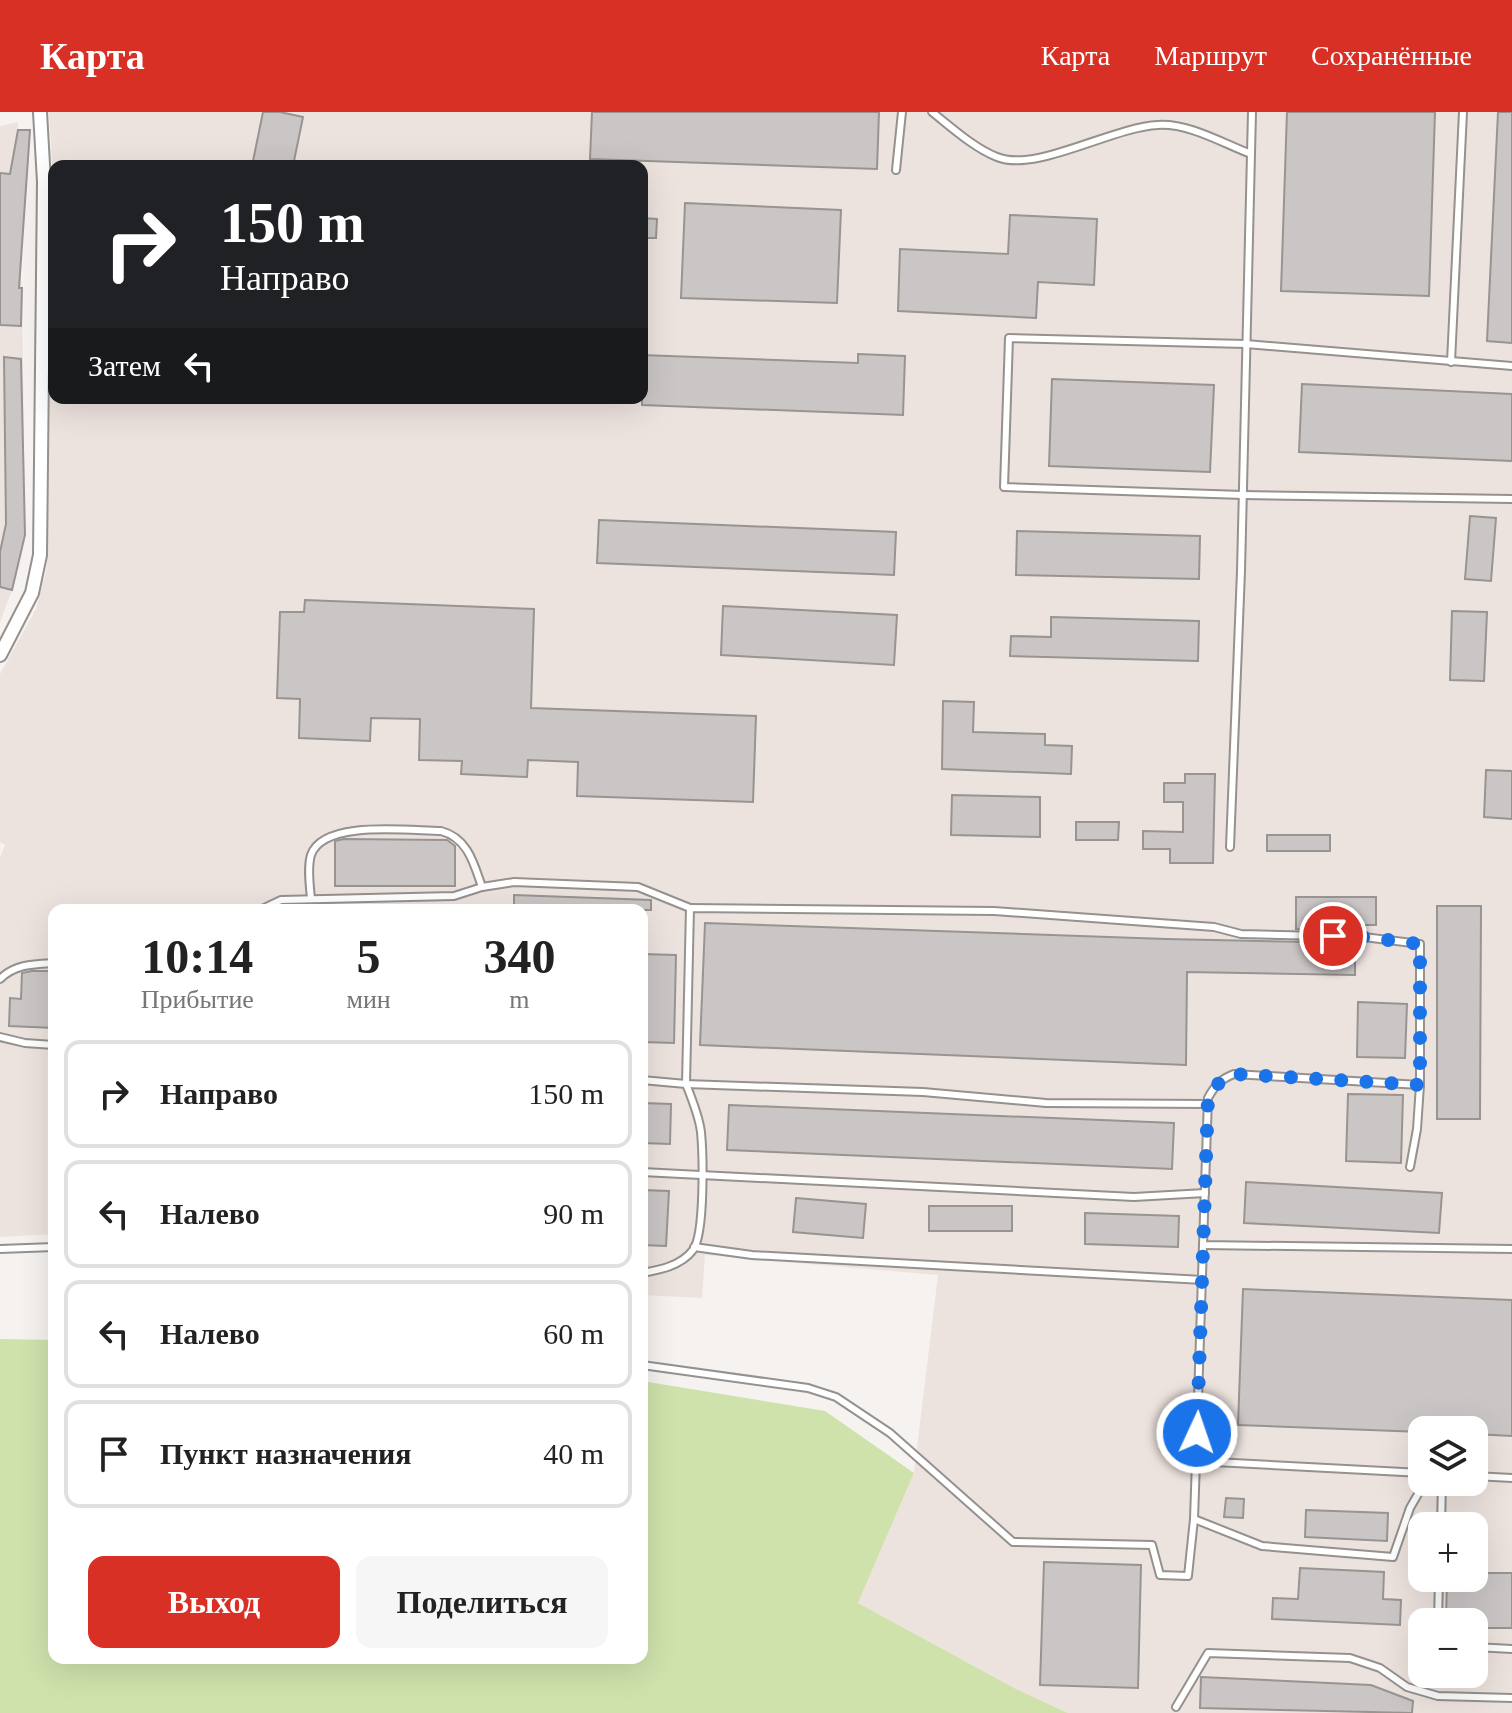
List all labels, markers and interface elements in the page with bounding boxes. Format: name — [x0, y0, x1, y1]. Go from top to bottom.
text: Карта — [40, 35, 145, 77]
text: Карта — [1041, 40, 1110, 71]
text: Маршрут — [1154, 40, 1267, 71]
text: Сохранённые — [1311, 40, 1472, 71]
icon: right — [88, 192, 192, 296]
text: 150 m — [220, 192, 365, 254]
text: Направо — [220, 258, 350, 298]
icon: left — [177, 344, 221, 388]
text: Затем — [88, 349, 161, 382]
pin — [1299, 902, 1367, 970]
icon: arrive — [1311, 914, 1355, 958]
text: 10:14 — [141, 930, 253, 983]
text: 5 — [357, 930, 381, 983]
text: 340 — [483, 930, 555, 983]
text: Прибытие — [141, 985, 254, 1014]
text: мин — [346, 985, 391, 1014]
text: m — [509, 985, 529, 1014]
icon: right — [92, 1072, 136, 1116]
text: Направо — [160, 1077, 278, 1110]
text: 150 m — [528, 1077, 604, 1110]
icon: left — [92, 1192, 136, 1236]
text: Налево — [160, 1197, 260, 1230]
text: 90 m — [543, 1197, 604, 1230]
icon: left — [92, 1312, 136, 1356]
text: Налево — [160, 1317, 260, 1350]
text: 60 m — [543, 1317, 604, 1350]
position arrow — [1155, 1391, 1239, 1475]
map controls — [1408, 1416, 1488, 1688]
button: layers — [1408, 1416, 1488, 1496]
icon: arrive — [92, 1432, 136, 1476]
text: Пункт назначения — [160, 1437, 412, 1470]
text: 40 m — [543, 1437, 604, 1470]
button: + — [1408, 1512, 1488, 1592]
button: Выход — [88, 1556, 340, 1648]
button: Поделиться — [356, 1556, 608, 1648]
button: − — [1408, 1608, 1488, 1688]

